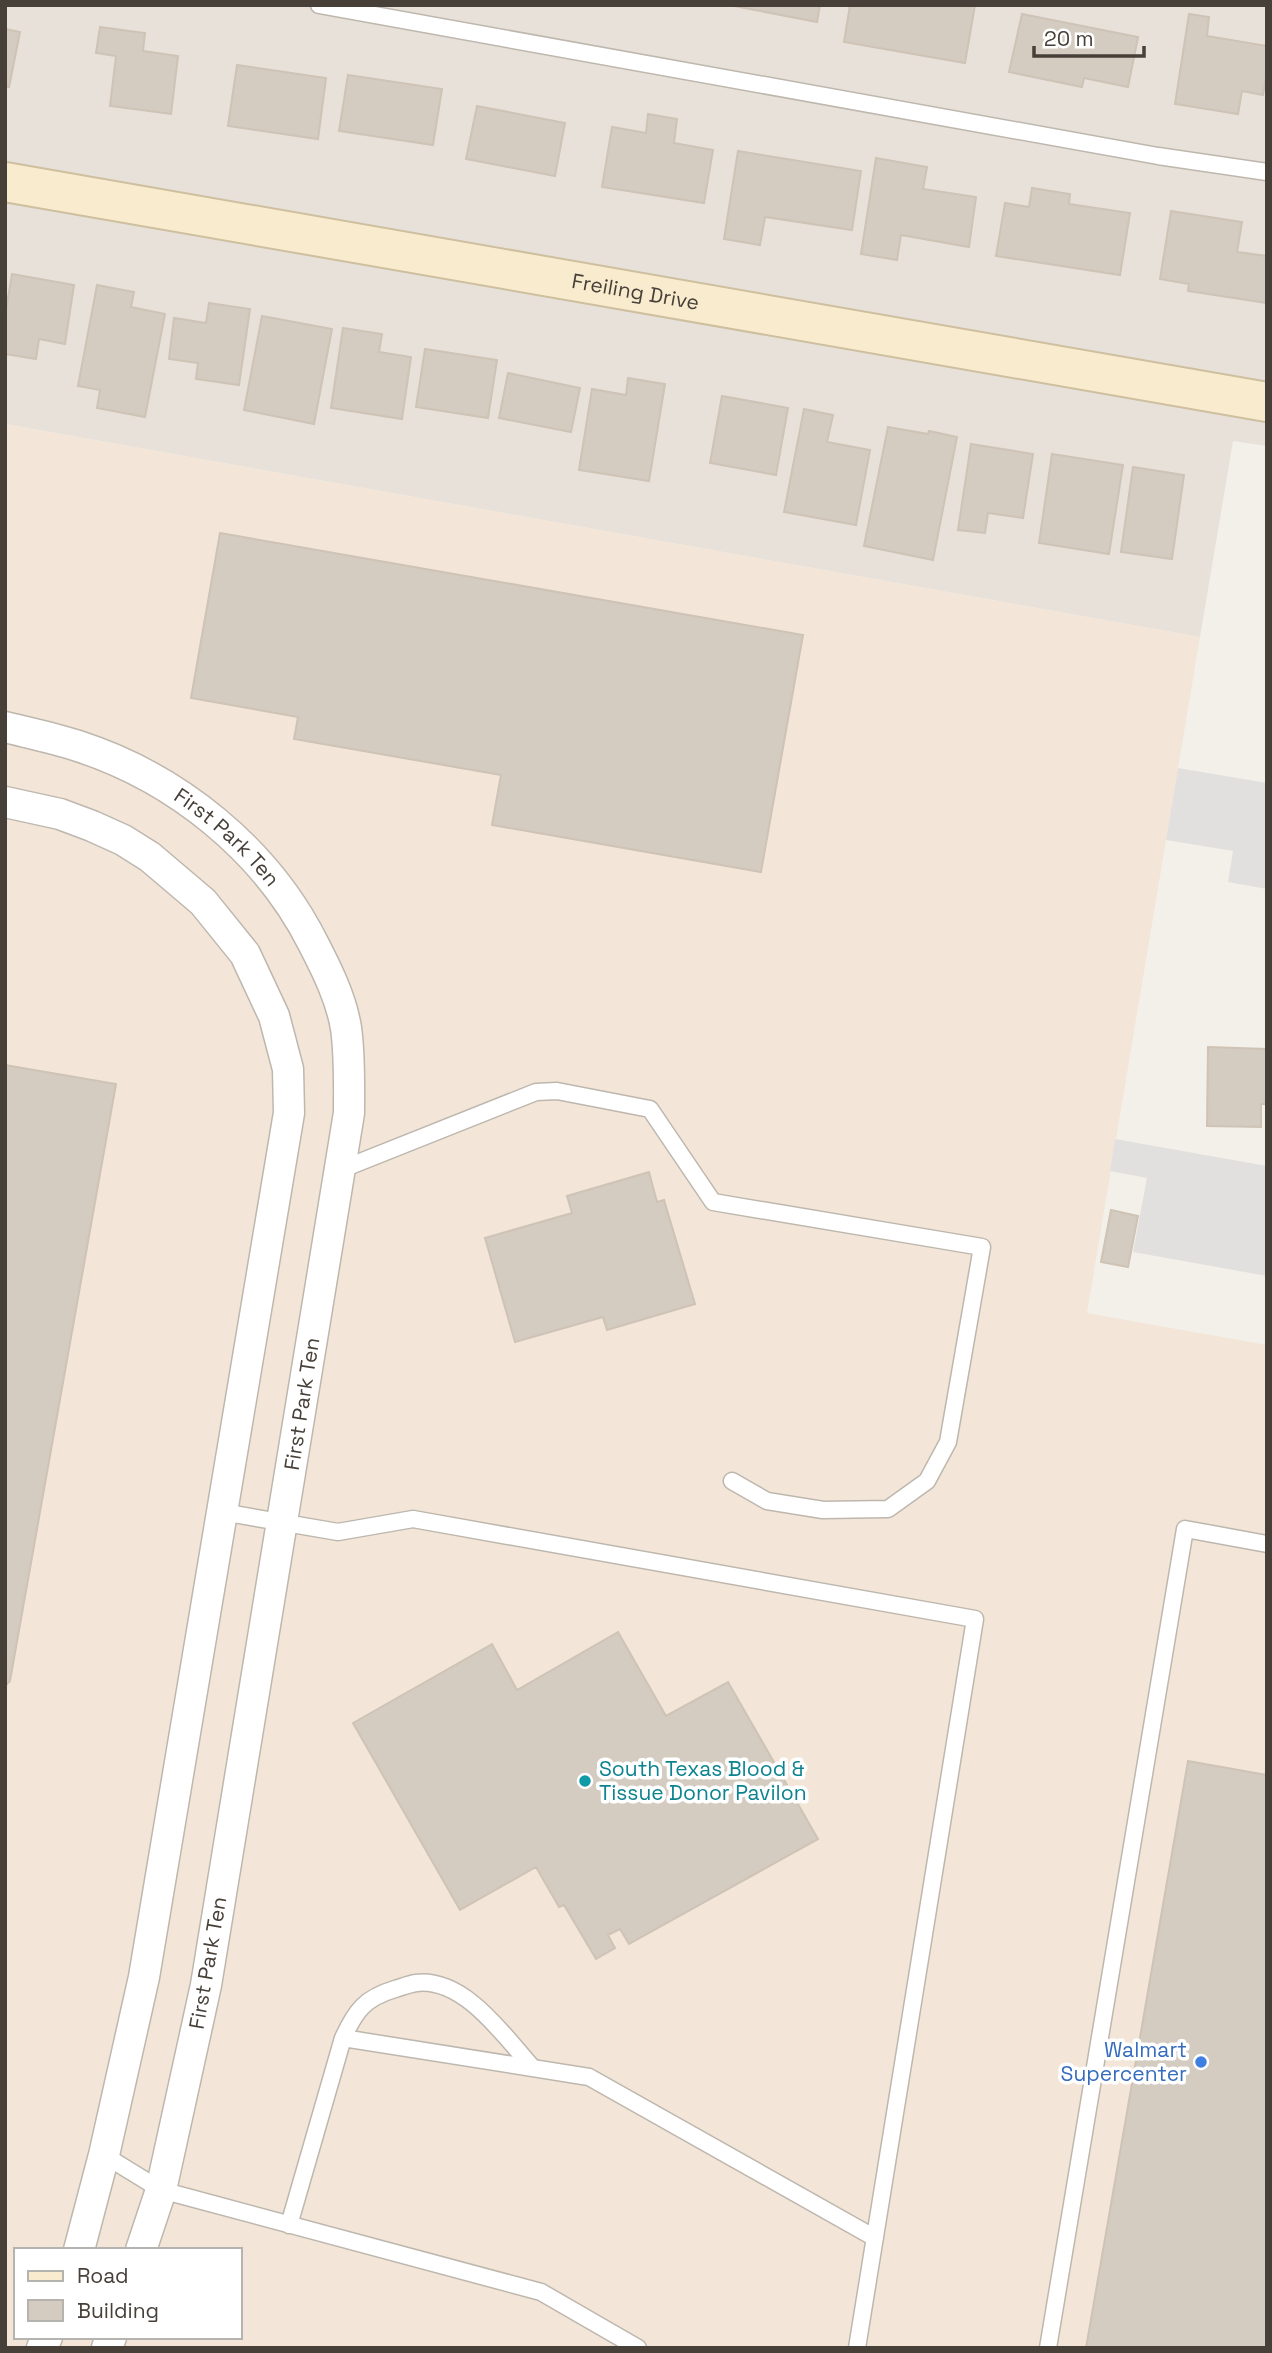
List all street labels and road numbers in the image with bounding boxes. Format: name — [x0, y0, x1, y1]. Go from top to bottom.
street label: Freiling Drive — [570, 267, 701, 316]
street label: First Park Ten — [169, 782, 286, 891]
street label: First Park Ten — [278, 1336, 325, 1472]
street label: First Park Ten — [183, 1895, 232, 2031]

